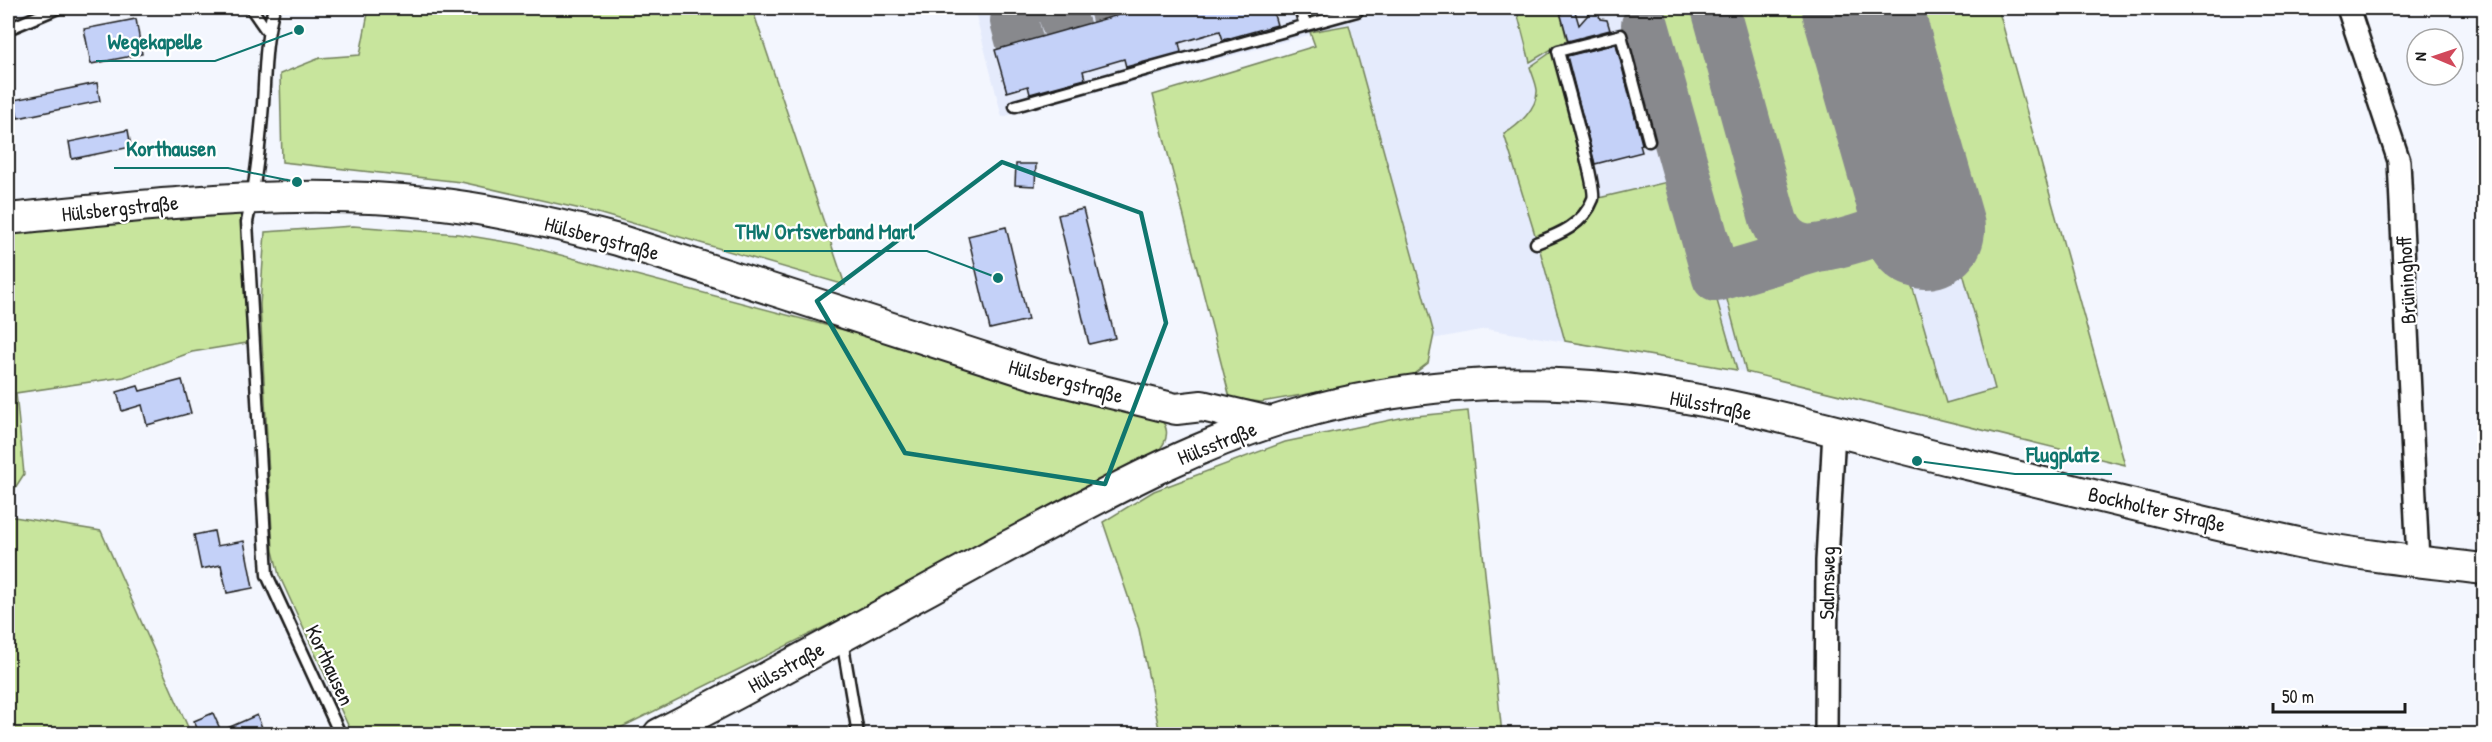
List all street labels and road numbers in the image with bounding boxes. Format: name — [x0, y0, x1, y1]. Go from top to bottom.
street label: Hülsbergstraße — [60, 187, 180, 229]
street label: Hülsbergstraße — [542, 209, 662, 267]
street label: Brüninghoff — [2389, 235, 2423, 325]
street label: Hülsbergstraße — [1006, 352, 1126, 410]
street label: Hülsstraße — [1667, 383, 1755, 427]
street label: Hülsstraße — [1173, 414, 1261, 472]
street label: Bockholter Straße — [2086, 479, 2228, 539]
street label: Salmsweg — [1812, 546, 1842, 620]
street label: Korthausen — [299, 620, 361, 710]
street label: Hülsstraße — [743, 634, 829, 700]

